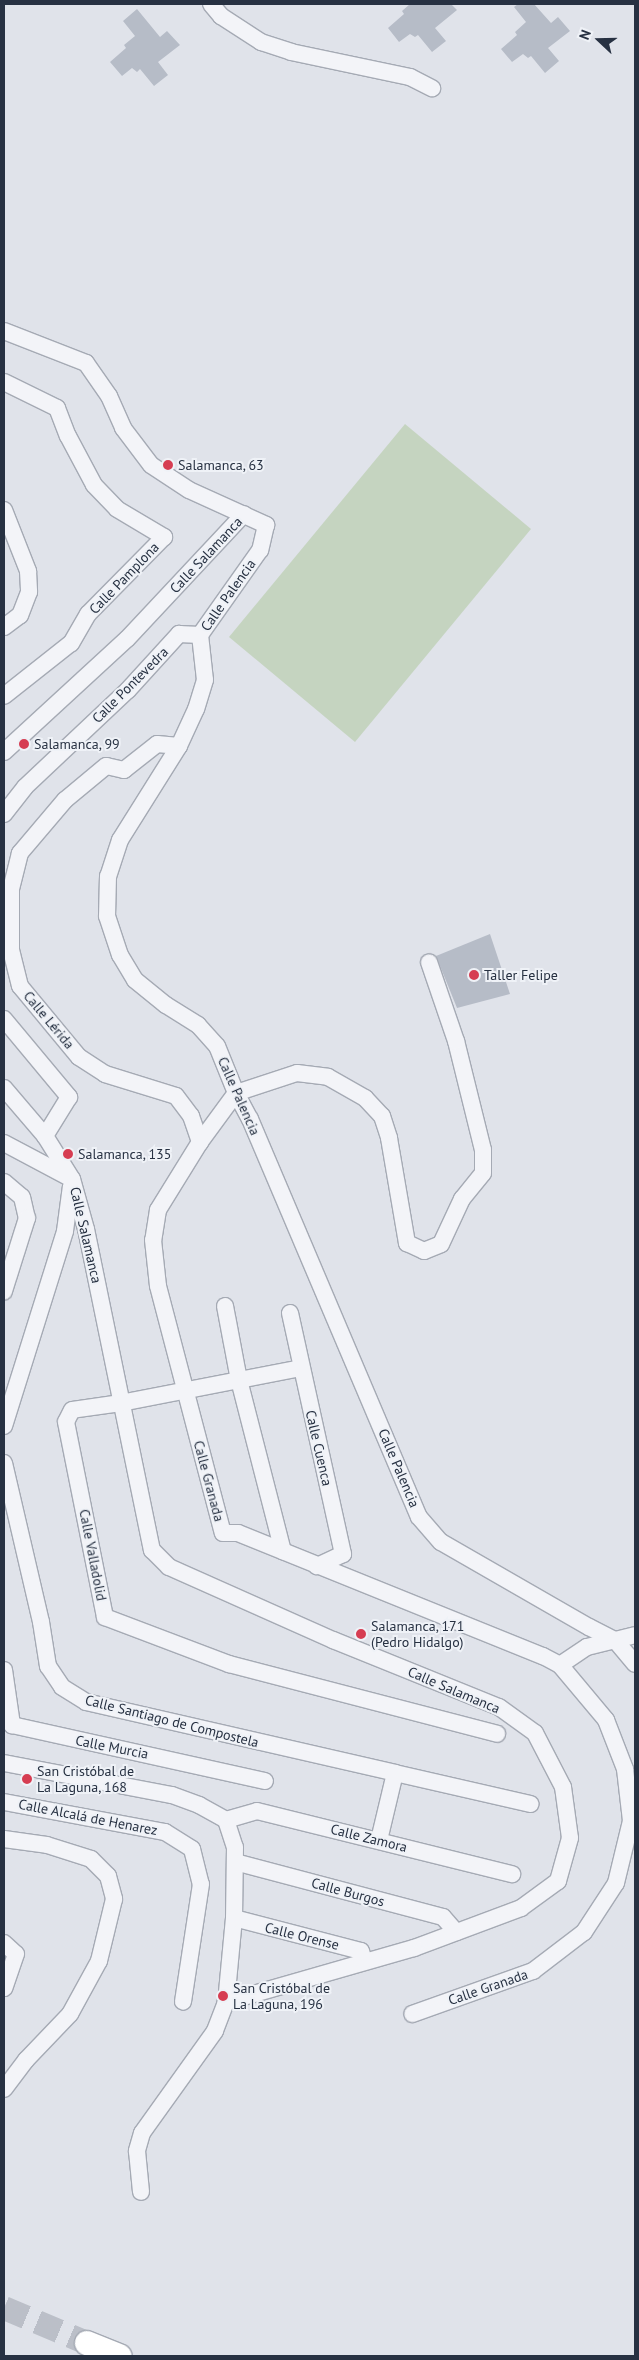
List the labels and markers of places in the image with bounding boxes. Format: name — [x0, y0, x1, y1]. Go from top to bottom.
place label: Salamanca, 63 — [178, 457, 265, 473]
marker: Salamanca, 63 — [162, 459, 174, 471]
place label: Salamanca, 99 — [34, 736, 121, 752]
marker: Salamanca, 99 — [18, 738, 30, 750]
place label: Taller Felipe — [484, 967, 558, 983]
marker: Taller Felipe — [468, 969, 480, 981]
place label: Salamanca, 135 — [78, 1146, 172, 1162]
marker: Salamanca, 135 — [62, 1148, 74, 1160]
place label: Salamanca, 171 (Pedro Hidalgo) — [371, 1618, 465, 1650]
marker: Salamanca, 171 (Pedro Hidalgo) — [355, 1628, 367, 1640]
place label: San Cristóbal de La Laguna, 168 — [37, 1763, 134, 1795]
marker: San Cristóbal de La Laguna, 168 — [21, 1773, 33, 1785]
place label: San Cristóbal de La Laguna, 196 — [233, 1980, 330, 2012]
marker: San Cristóbal de La Laguna, 196 — [217, 1990, 229, 2002]

